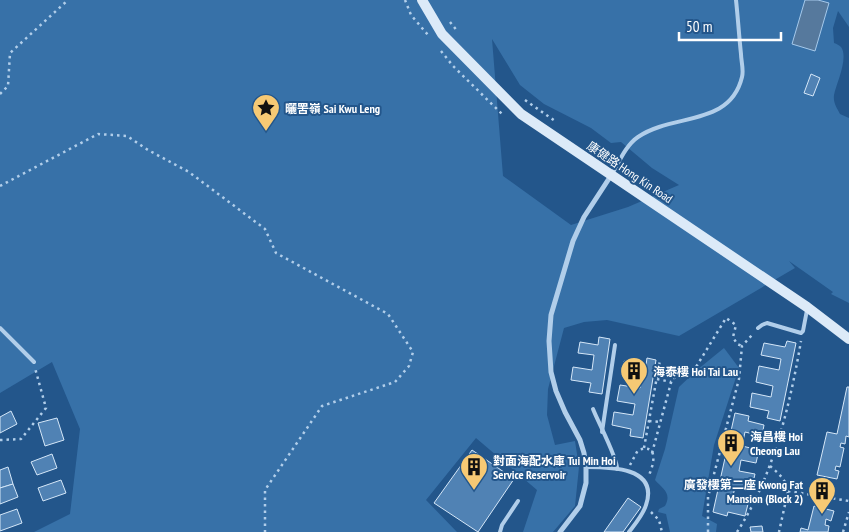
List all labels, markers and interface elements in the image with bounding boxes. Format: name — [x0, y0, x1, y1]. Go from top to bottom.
scale bar — [679, 10, 782, 42]
text: 50 m — [686, 17, 712, 36]
place icon: 曬罟嶺 Sai Kwu Leng — [251, 93, 281, 132]
place label: 曬罟嶺 Sai Kwu Leng — [285, 101, 380, 116]
street label: 康健路 Hong Kin Road — [584, 138, 676, 206]
building icon: 海泰樓 Hoi Tai Lau — [619, 356, 649, 395]
place label: 海泰樓 Hoi Tai Lau — [653, 364, 738, 379]
building icon: 海昌樓 Hoi Cheong Lau — [716, 428, 746, 467]
place label: 海昌樓 Hoi Cheong Lau — [750, 429, 803, 458]
building icon: 對面海配水庫 Tui Min Hoi Service Reservoir — [459, 452, 489, 491]
place label: 對面海配水庫 Tui Min Hoi Service Reservoir — [493, 453, 616, 482]
building icon: 廣發樓第二座 Kwong Fat Mansion (Block 2) — [807, 476, 837, 515]
place label: 廣發樓第二座 Kwong Fat Mansion (Block 2) — [684, 477, 803, 506]

